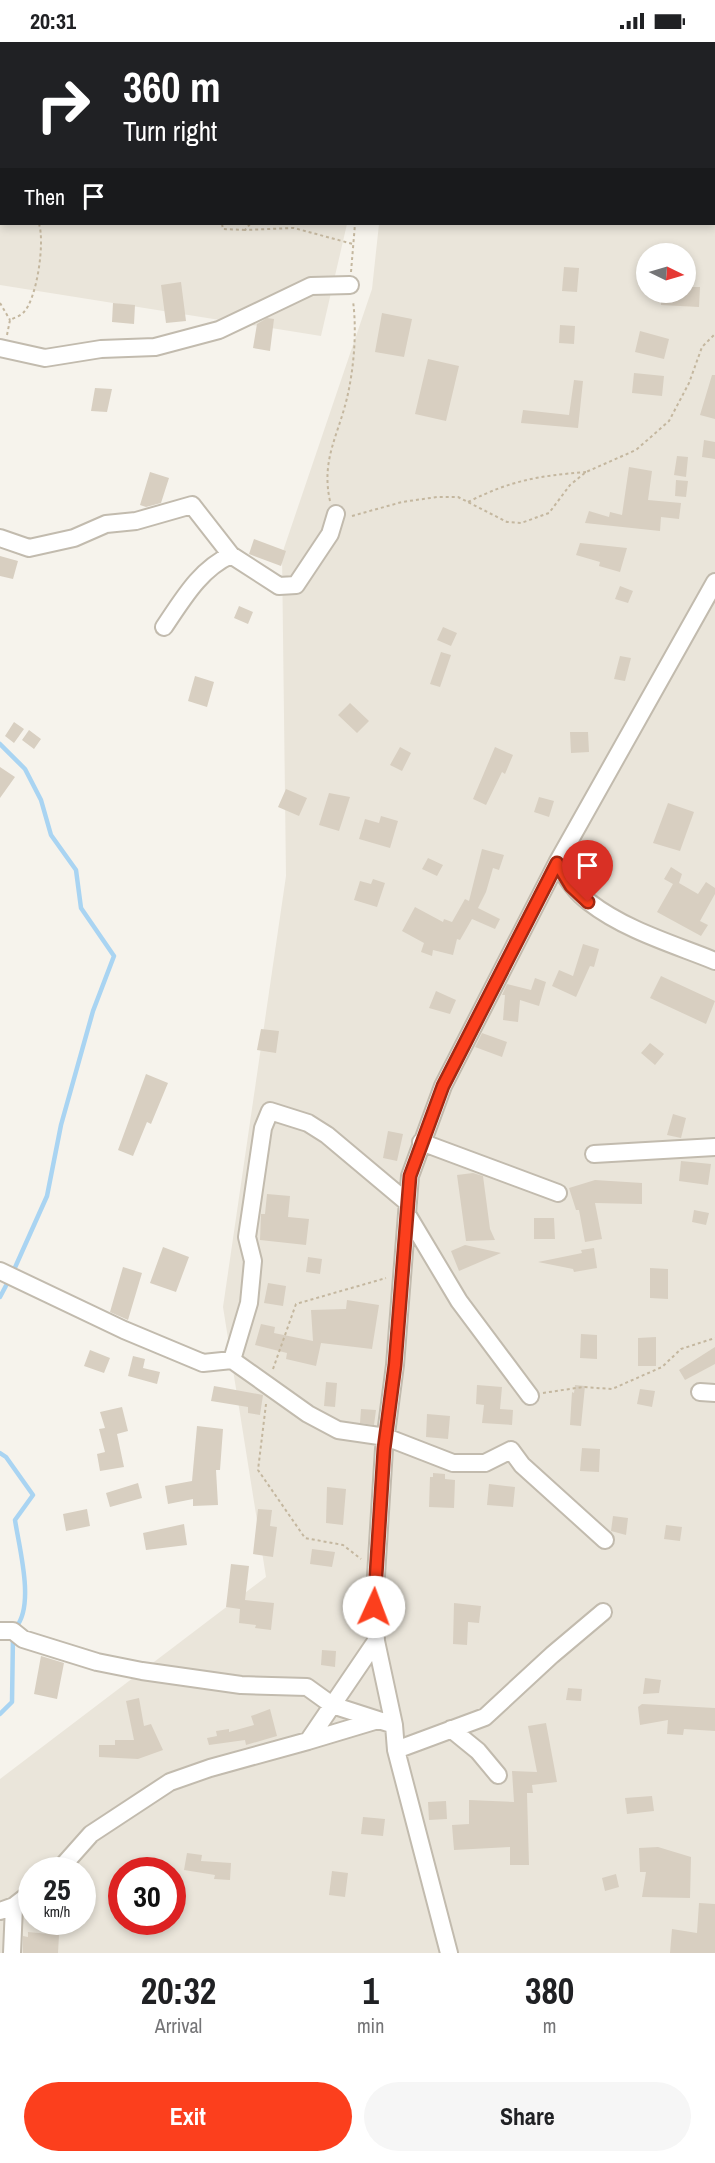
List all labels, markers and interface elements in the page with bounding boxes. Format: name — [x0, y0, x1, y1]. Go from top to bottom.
text: 20:31 — [30, 6, 76, 36]
text: 360 m — [123, 59, 221, 115]
icon: right — [24, 66, 102, 144]
text: Turn right — [123, 113, 217, 149]
icon: arrive — [77, 180, 110, 213]
text: Then — [24, 182, 65, 212]
north arrow — [636, 243, 696, 303]
map controls — [636, 243, 696, 303]
pin — [562, 840, 613, 902]
icon: arrive — [571, 849, 604, 882]
position arrow — [342, 1575, 406, 1639]
speed limit sign: 30 — [108, 1857, 186, 1935]
text: 25 — [43, 1869, 71, 1909]
text: km/h — [44, 1901, 70, 1922]
text: 20:32 — [141, 1967, 216, 2015]
text: 1 — [362, 1967, 379, 2015]
text: 380 — [525, 1967, 574, 2015]
text: Arrival — [155, 2012, 202, 2039]
text: min — [357, 2012, 384, 2039]
text: m — [543, 2012, 556, 2039]
button: Exit — [24, 2082, 352, 2151]
button: Share — [364, 2082, 691, 2151]

